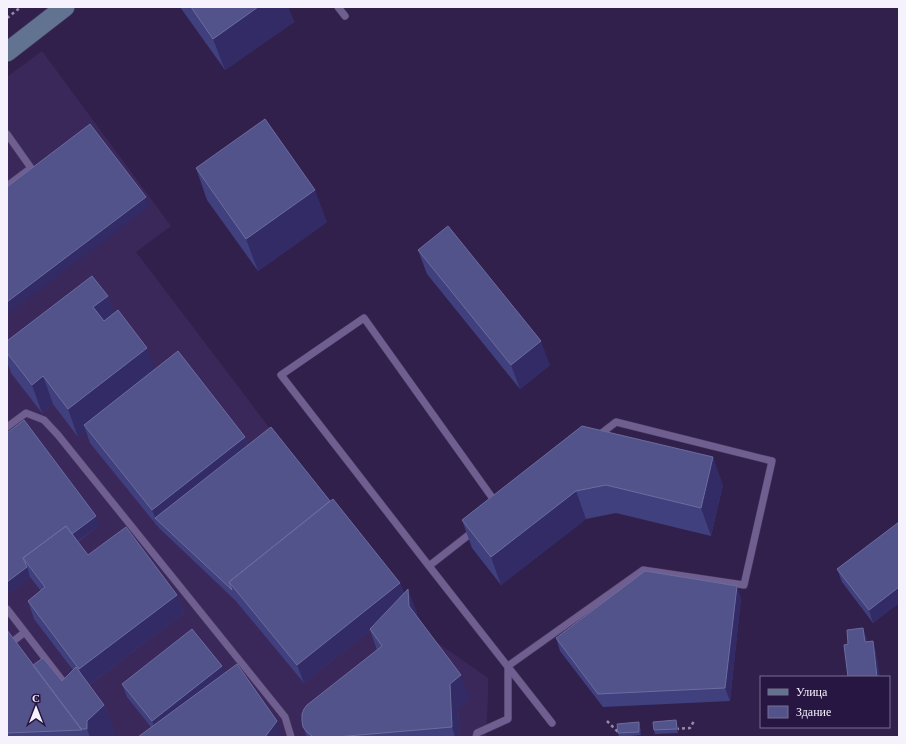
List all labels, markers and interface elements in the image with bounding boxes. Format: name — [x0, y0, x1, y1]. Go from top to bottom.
legend — [760, 676, 890, 728]
text: Улица — [796, 684, 828, 699]
north arrow — [16, 688, 56, 728]
text: С — [32, 691, 40, 705]
text: Здание — [796, 704, 831, 719]

